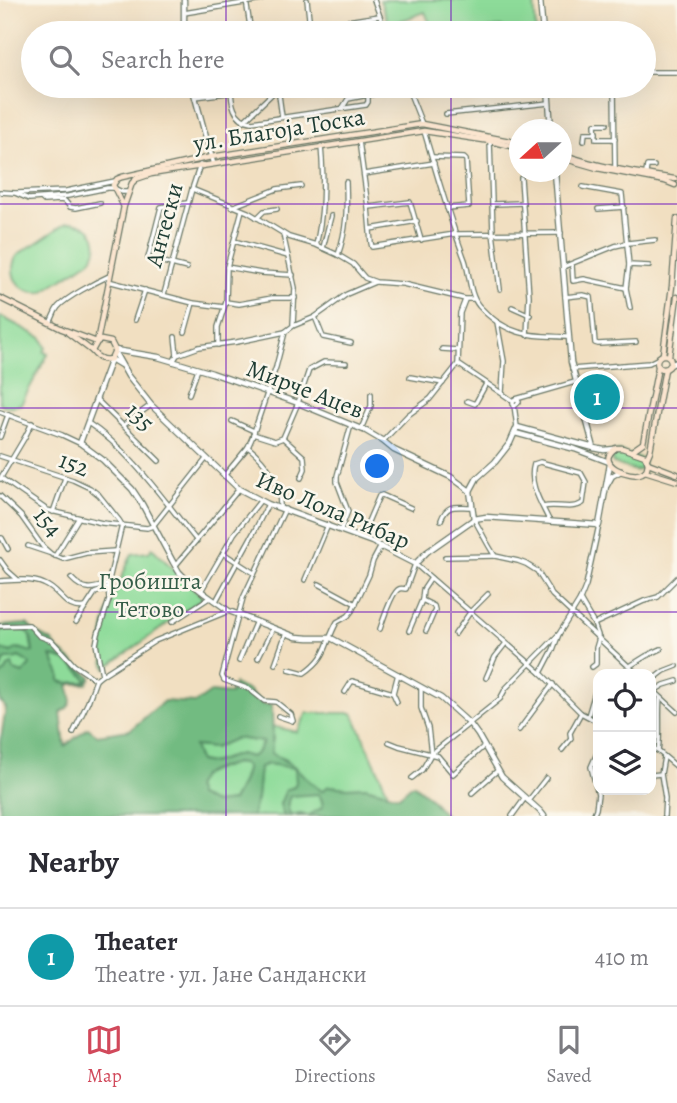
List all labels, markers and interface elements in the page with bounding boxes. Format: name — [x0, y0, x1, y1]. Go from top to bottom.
search box — [21, 21, 656, 98]
icon: search — [45, 41, 83, 79]
text: Search here — [101, 42, 225, 77]
street label: ул. Благоја Тоска — [190, 101, 367, 159]
north arrow — [509, 119, 572, 182]
street label: Антески — [137, 179, 191, 272]
street label: Мирче Ацев — [242, 352, 368, 426]
pin: 1 — [574, 371, 620, 423]
street label: 135 — [119, 396, 161, 438]
street label: 152 — [54, 444, 94, 484]
your location — [360, 449, 394, 483]
street label: Иво Лола Рибар — [251, 463, 415, 557]
street label: 154 — [26, 501, 70, 544]
park label: Гробишта Тетово — [98, 565, 202, 625]
map controls — [593, 669, 656, 795]
button: locate — [593, 669, 656, 732]
button: layers — [593, 732, 656, 795]
text: Nearby — [28, 842, 119, 882]
text: Theater — [95, 924, 178, 959]
text: 1 — [47, 942, 55, 973]
text: 410 m — [595, 942, 649, 973]
text: Theatre · ул. Јане Сандански — [95, 959, 367, 990]
tab: Map — [85, 1021, 123, 1089]
tab: Directions — [294, 1021, 376, 1089]
tab: Saved — [547, 1021, 592, 1089]

